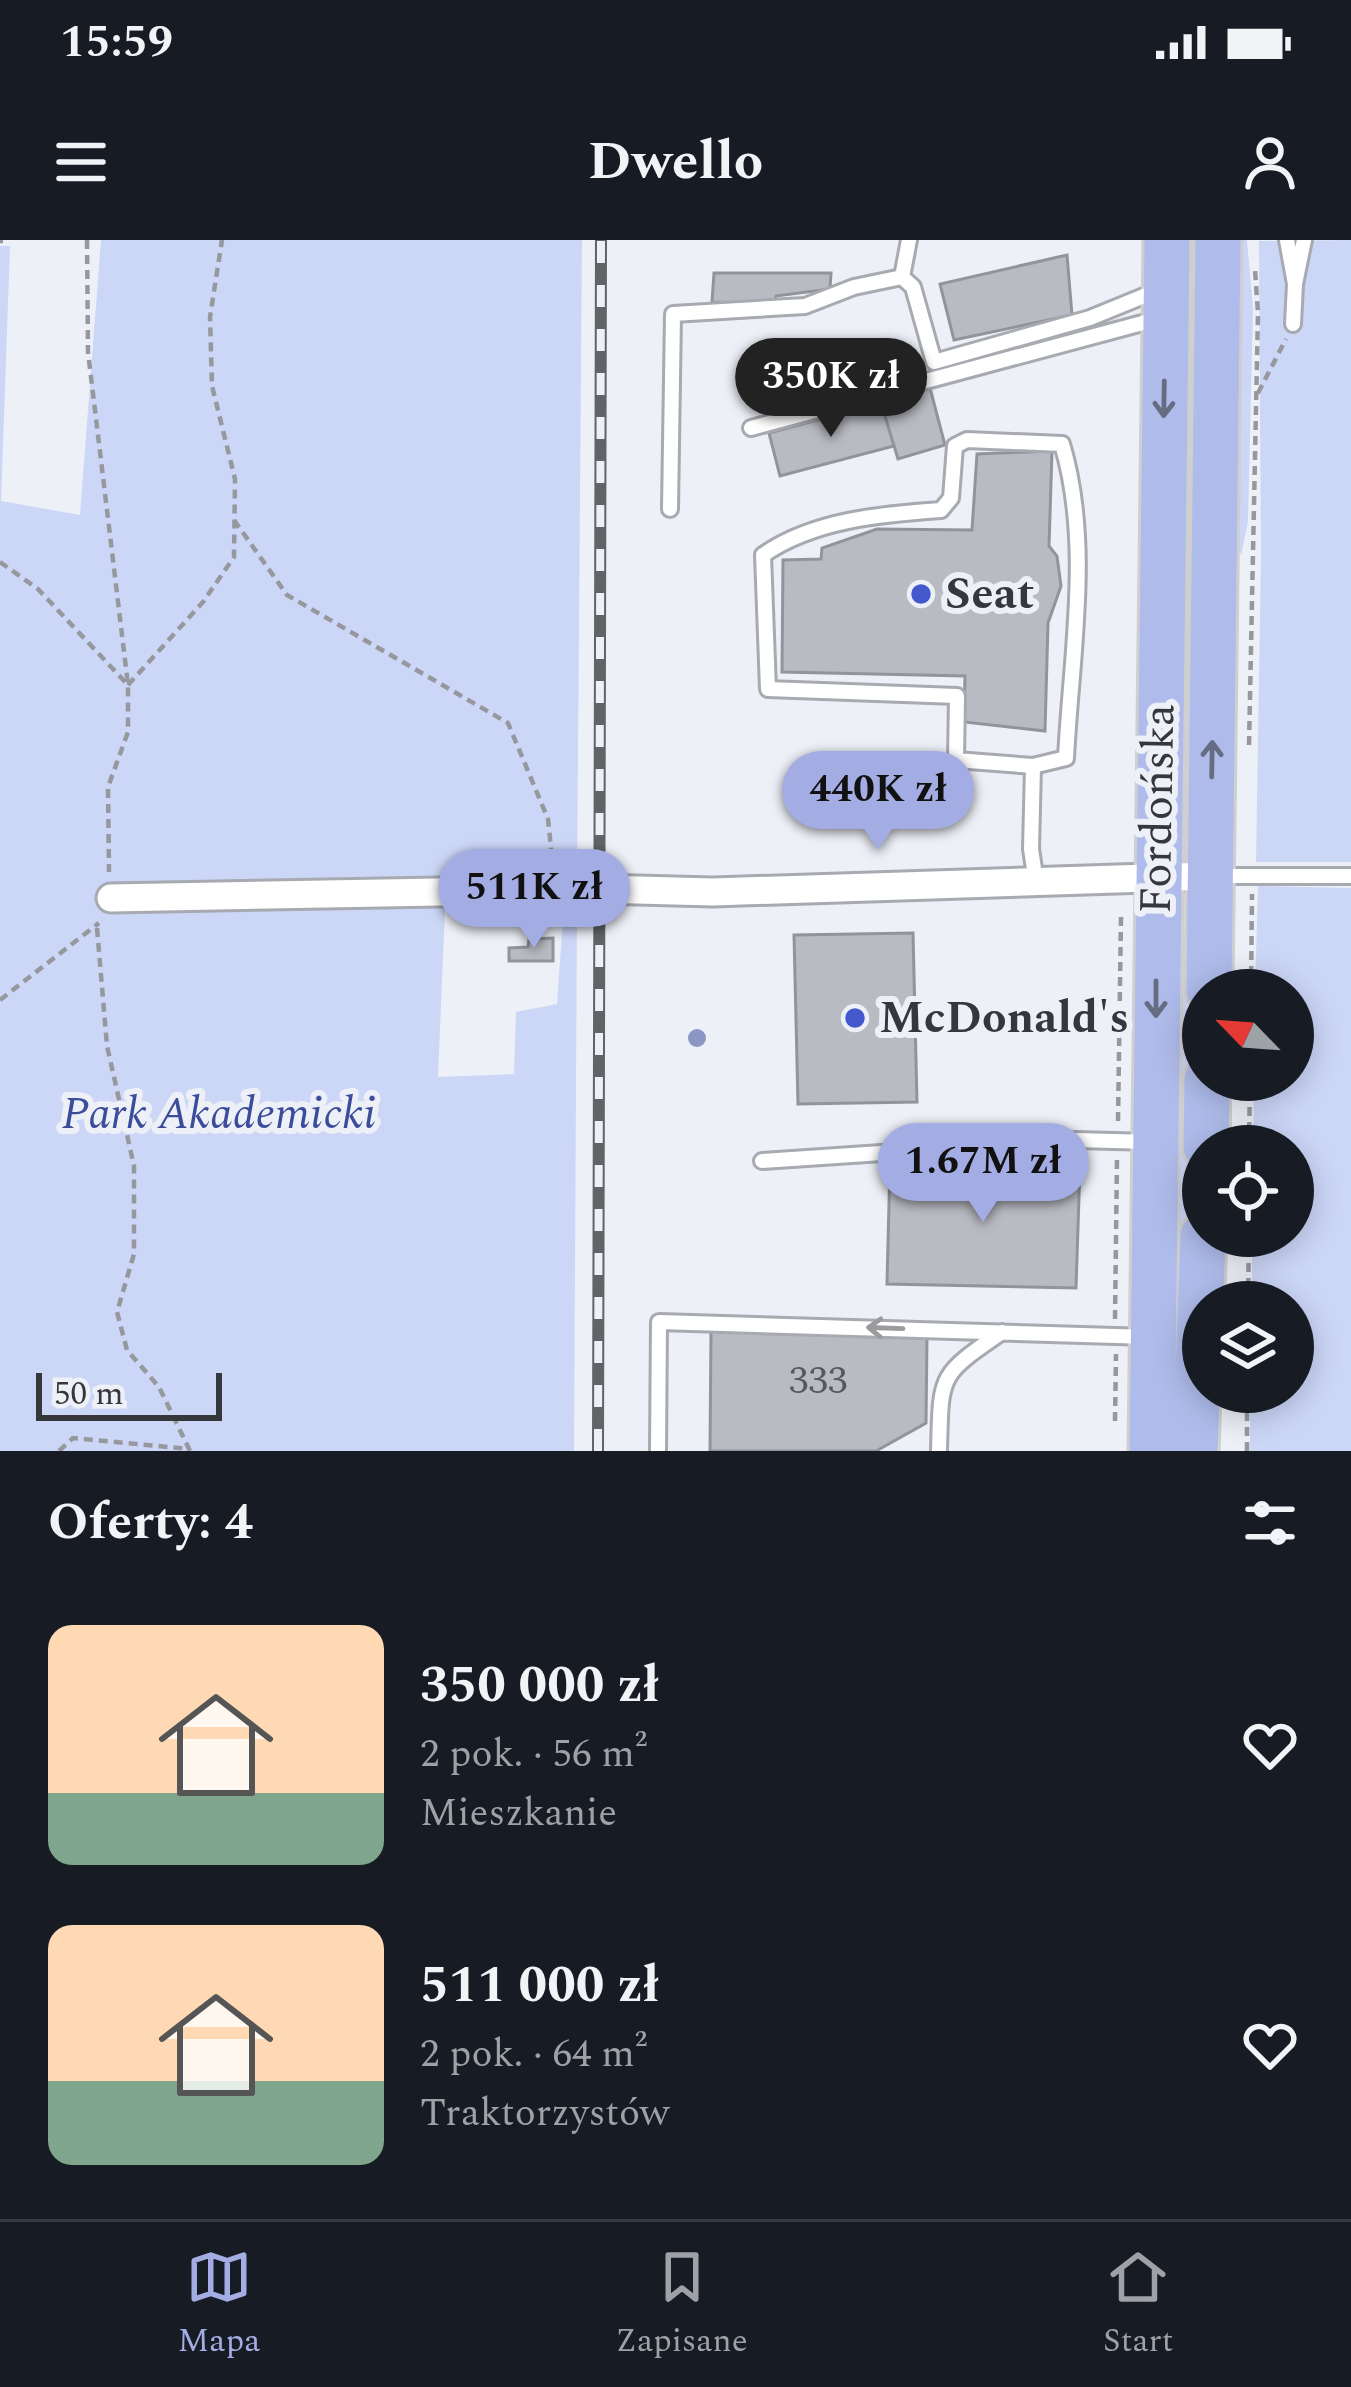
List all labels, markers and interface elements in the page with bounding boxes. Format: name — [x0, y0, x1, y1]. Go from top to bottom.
text: 15:59 — [60, 8, 173, 77]
text: Dwello — [588, 121, 763, 203]
icon: menu — [48, 129, 114, 195]
icon: person — [1237, 129, 1303, 195]
pin: 350K zł — [720, 338, 942, 440]
text: 350K zł — [762, 347, 900, 406]
one-way arrow — [1153, 379, 1176, 418]
place label: Seat — [945, 560, 1034, 629]
marker: Seat — [908, 581, 934, 607]
street label: Fordońska — [1122, 703, 1194, 915]
one-way arrow — [1201, 740, 1223, 779]
pin: 440K zł — [767, 751, 989, 853]
text: 440K zł — [809, 760, 947, 819]
pin: 511K zł — [423, 849, 645, 951]
text: 511K zł — [465, 858, 603, 917]
north arrow — [1182, 969, 1314, 1101]
map controls — [1182, 969, 1314, 1413]
one-way arrow — [1145, 979, 1167, 1018]
place label: McDonald's — [879, 984, 1129, 1053]
marker: McDonald's — [842, 1005, 868, 1031]
park label: Park Akademicki — [62, 1080, 376, 1149]
pin: 1.67M zł — [859, 1123, 1107, 1225]
button: locate — [1182, 1125, 1314, 1257]
text: 1.67M zł — [905, 1132, 1061, 1191]
button: layers — [1182, 1281, 1314, 1413]
one-way arrow — [866, 1317, 905, 1340]
house number: 333 — [789, 1352, 847, 1411]
scale bar — [36, 1367, 222, 1420]
text: 50 m — [54, 1369, 124, 1419]
text: Oferty: 4 — [48, 1484, 253, 1562]
icon: filters — [1237, 1490, 1303, 1556]
text: 350 000 zł — [420, 1647, 659, 1725]
icon: home — [144, 1673, 288, 1817]
icon: heart — [1237, 1712, 1303, 1778]
text: 2 pok. · 56 m² — [420, 1725, 647, 1784]
text: Mieszkanie — [420, 1784, 617, 1843]
text: 511 000 zł — [420, 1947, 659, 2025]
icon: home — [144, 1973, 288, 2117]
icon: heart — [1237, 2012, 1303, 2078]
text: 2 pok. · 64 m² — [420, 2025, 647, 2084]
text: Traktorzystów — [420, 2084, 669, 2143]
tab: Mapa — [178, 2244, 260, 2366]
tab: Zapisane — [616, 2244, 748, 2366]
tab: Start — [1103, 2244, 1173, 2366]

